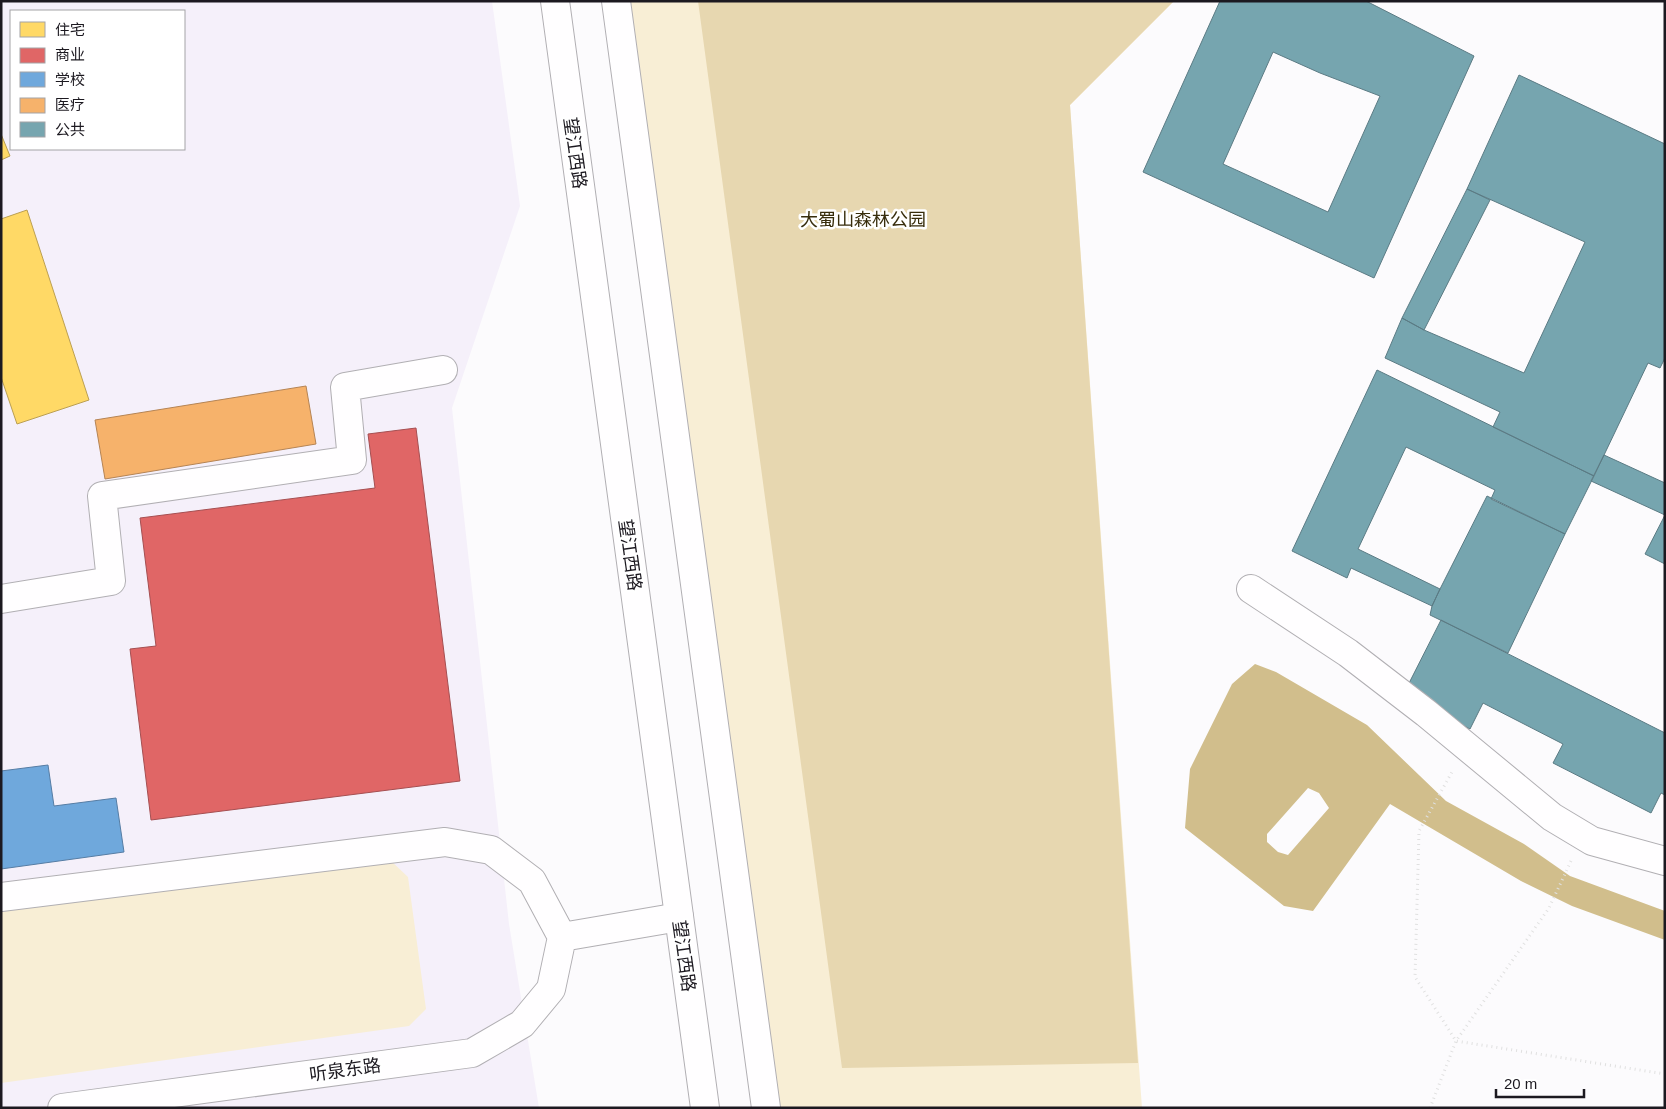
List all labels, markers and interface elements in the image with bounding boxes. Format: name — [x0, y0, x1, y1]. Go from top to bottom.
legend — [10, 10, 185, 150]
text: 住宅 — [55, 21, 85, 38]
text: 商业 — [55, 46, 85, 63]
text: 学校 — [55, 71, 85, 88]
text: 医疗 — [55, 96, 85, 113]
street label: 望江西路 — [560, 116, 590, 190]
text: 公共 — [55, 121, 85, 138]
park label: 大蜀山森林公园 — [800, 210, 926, 230]
street label: 望江西路 — [615, 518, 645, 592]
street label: 望江西路 — [669, 919, 699, 993]
street label: 听泉东路 — [308, 1055, 382, 1085]
scale bar — [1496, 1066, 1584, 1098]
text: 20 m — [1504, 1075, 1537, 1092]

